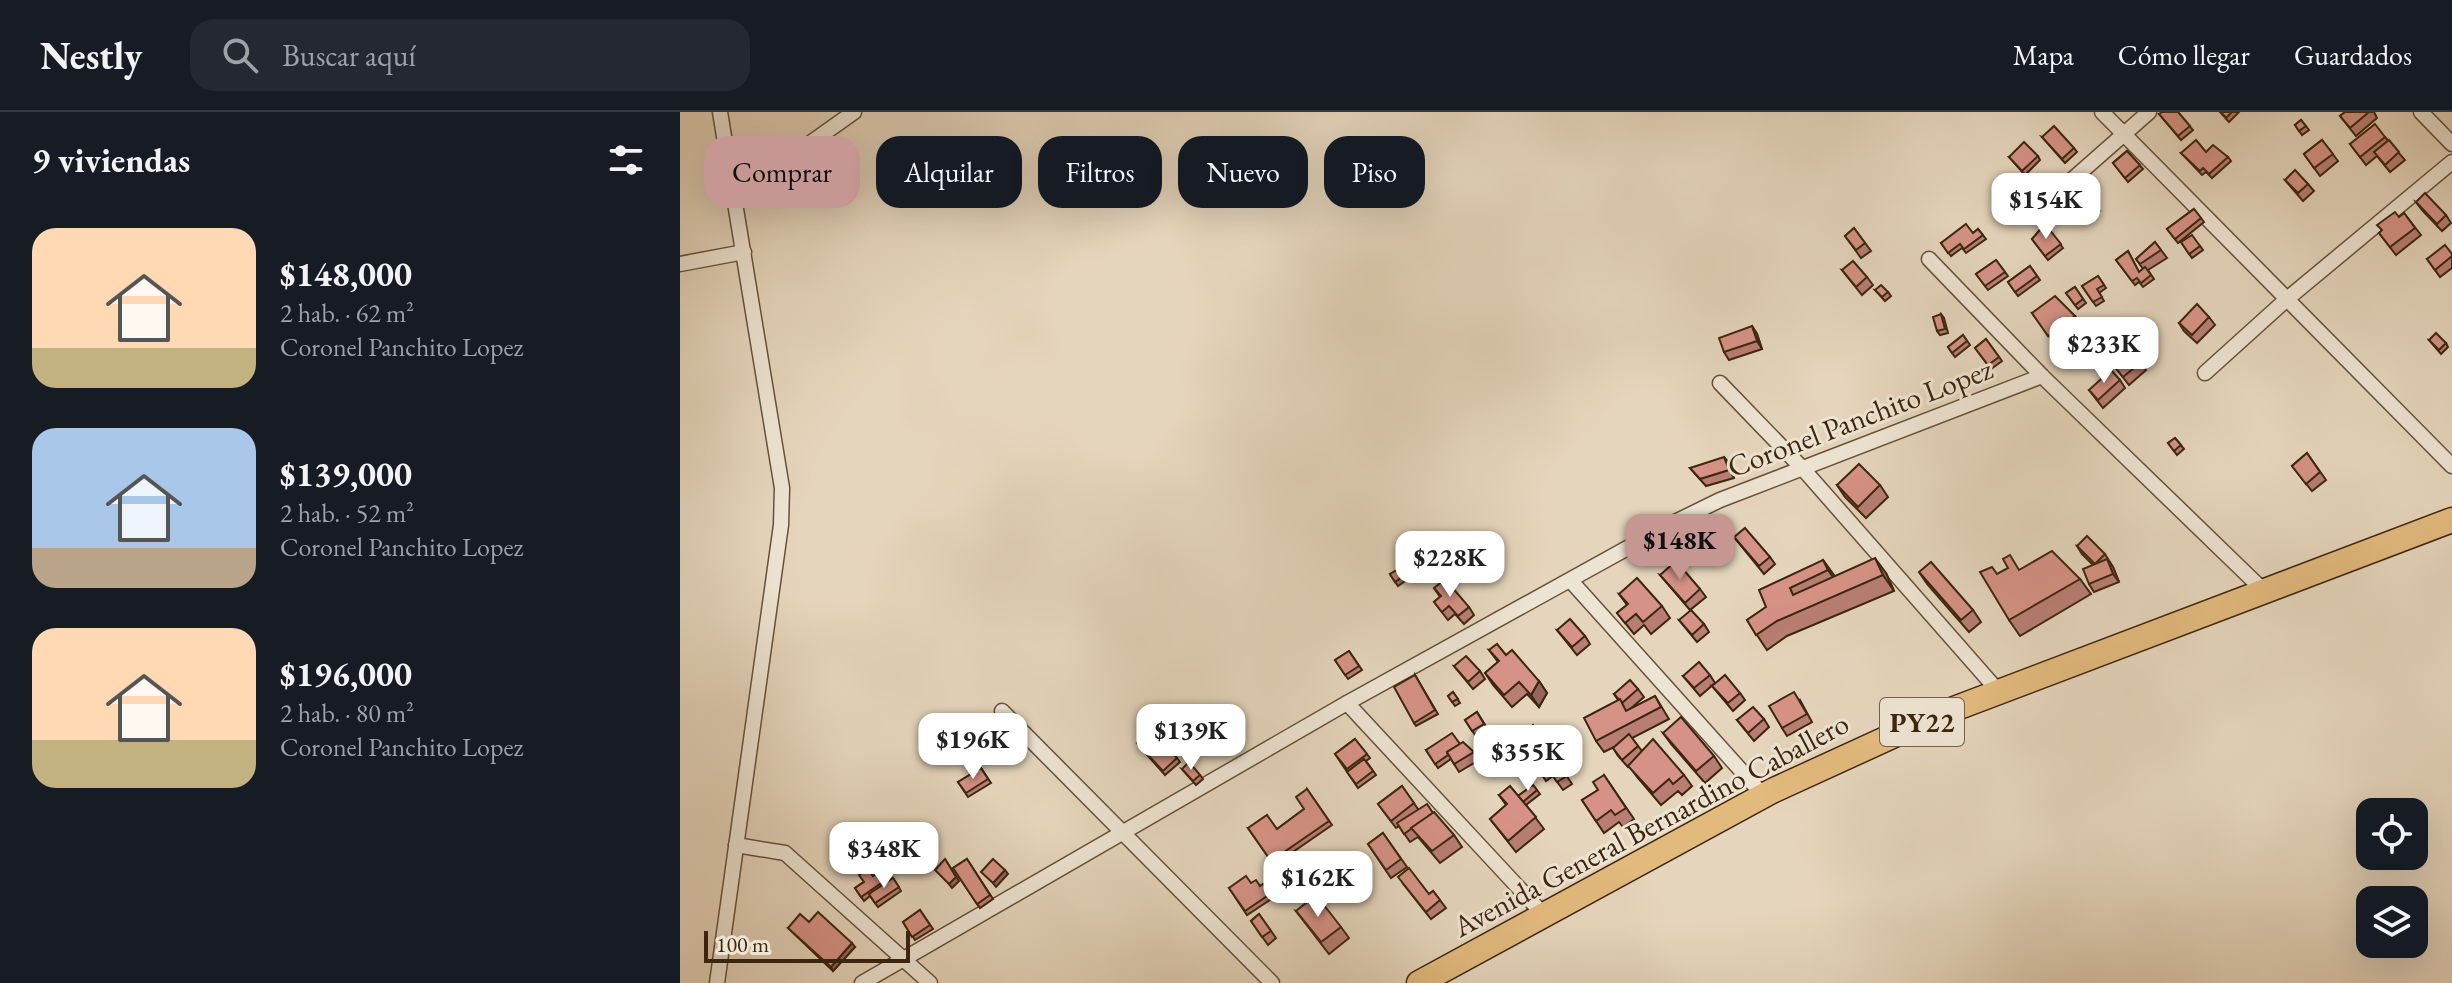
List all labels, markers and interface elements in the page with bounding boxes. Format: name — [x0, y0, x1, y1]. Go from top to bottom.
search box — [190, 19, 750, 91]
text: Nestly — [40, 31, 142, 80]
icon: search — [218, 33, 262, 77]
text: Buscar aquí — [282, 36, 416, 75]
text: Mapa — [2013, 37, 2074, 73]
text: Cómo llegar — [2118, 37, 2250, 73]
text: Guardados — [2294, 37, 2412, 73]
chip: Comprar — [704, 136, 860, 208]
chip: Alquilar — [876, 136, 1022, 208]
chip: Filtros — [1038, 136, 1162, 208]
chip: Nuevo — [1178, 136, 1308, 208]
chip: Piso — [1324, 136, 1425, 208]
text: 9 viviendas — [32, 138, 190, 182]
icon: filters — [604, 138, 648, 182]
pin: $154K — [1990, 173, 2102, 241]
text: $154K — [2009, 182, 2083, 216]
text: $148,000 — [280, 252, 412, 296]
icon: home — [96, 260, 192, 356]
text: 2 hab. · 62 m² — [280, 296, 414, 330]
pin: $233K — [2048, 317, 2160, 385]
text: $233K — [2067, 326, 2141, 360]
text: Coronel Panchito Lopez — [280, 330, 523, 364]
street label: Coronel Panchito Lopez — [1722, 349, 1999, 486]
text: $139,000 — [280, 452, 412, 496]
icon: home — [96, 460, 192, 556]
text: 2 hab. · 52 m² — [280, 496, 414, 530]
pin: $148K — [1624, 514, 1736, 582]
text: $148K — [1643, 523, 1717, 557]
text: Coronel Panchito Lopez — [280, 530, 523, 564]
pin: $228K — [1394, 531, 1506, 599]
text: $228K — [1413, 540, 1487, 574]
text: $196,000 — [280, 652, 412, 696]
icon: home — [96, 660, 192, 756]
text: 2 hab. · 80 m² — [280, 696, 414, 730]
road number: PY22 — [1880, 698, 1964, 746]
street label: Avenida General Bernardino Caballero — [1445, 703, 1855, 946]
pin: $139K — [1135, 704, 1247, 772]
pin: $196K — [917, 713, 1029, 781]
text: $139K — [1154, 713, 1228, 747]
text: $196K — [936, 722, 1010, 756]
pin: $355K — [1472, 725, 1584, 793]
text: Coronel Panchito Lopez — [280, 730, 523, 764]
text: $355K — [1491, 734, 1565, 768]
map controls — [2356, 798, 2428, 958]
button: locate — [2356, 798, 2428, 870]
pin: $348K — [828, 822, 940, 890]
text: $348K — [847, 831, 921, 865]
pin: $162K — [1262, 851, 1374, 919]
text: $162K — [1281, 860, 1355, 894]
button: layers — [2356, 886, 2428, 958]
scale bar — [704, 927, 910, 963]
text: 100 m — [716, 930, 769, 959]

